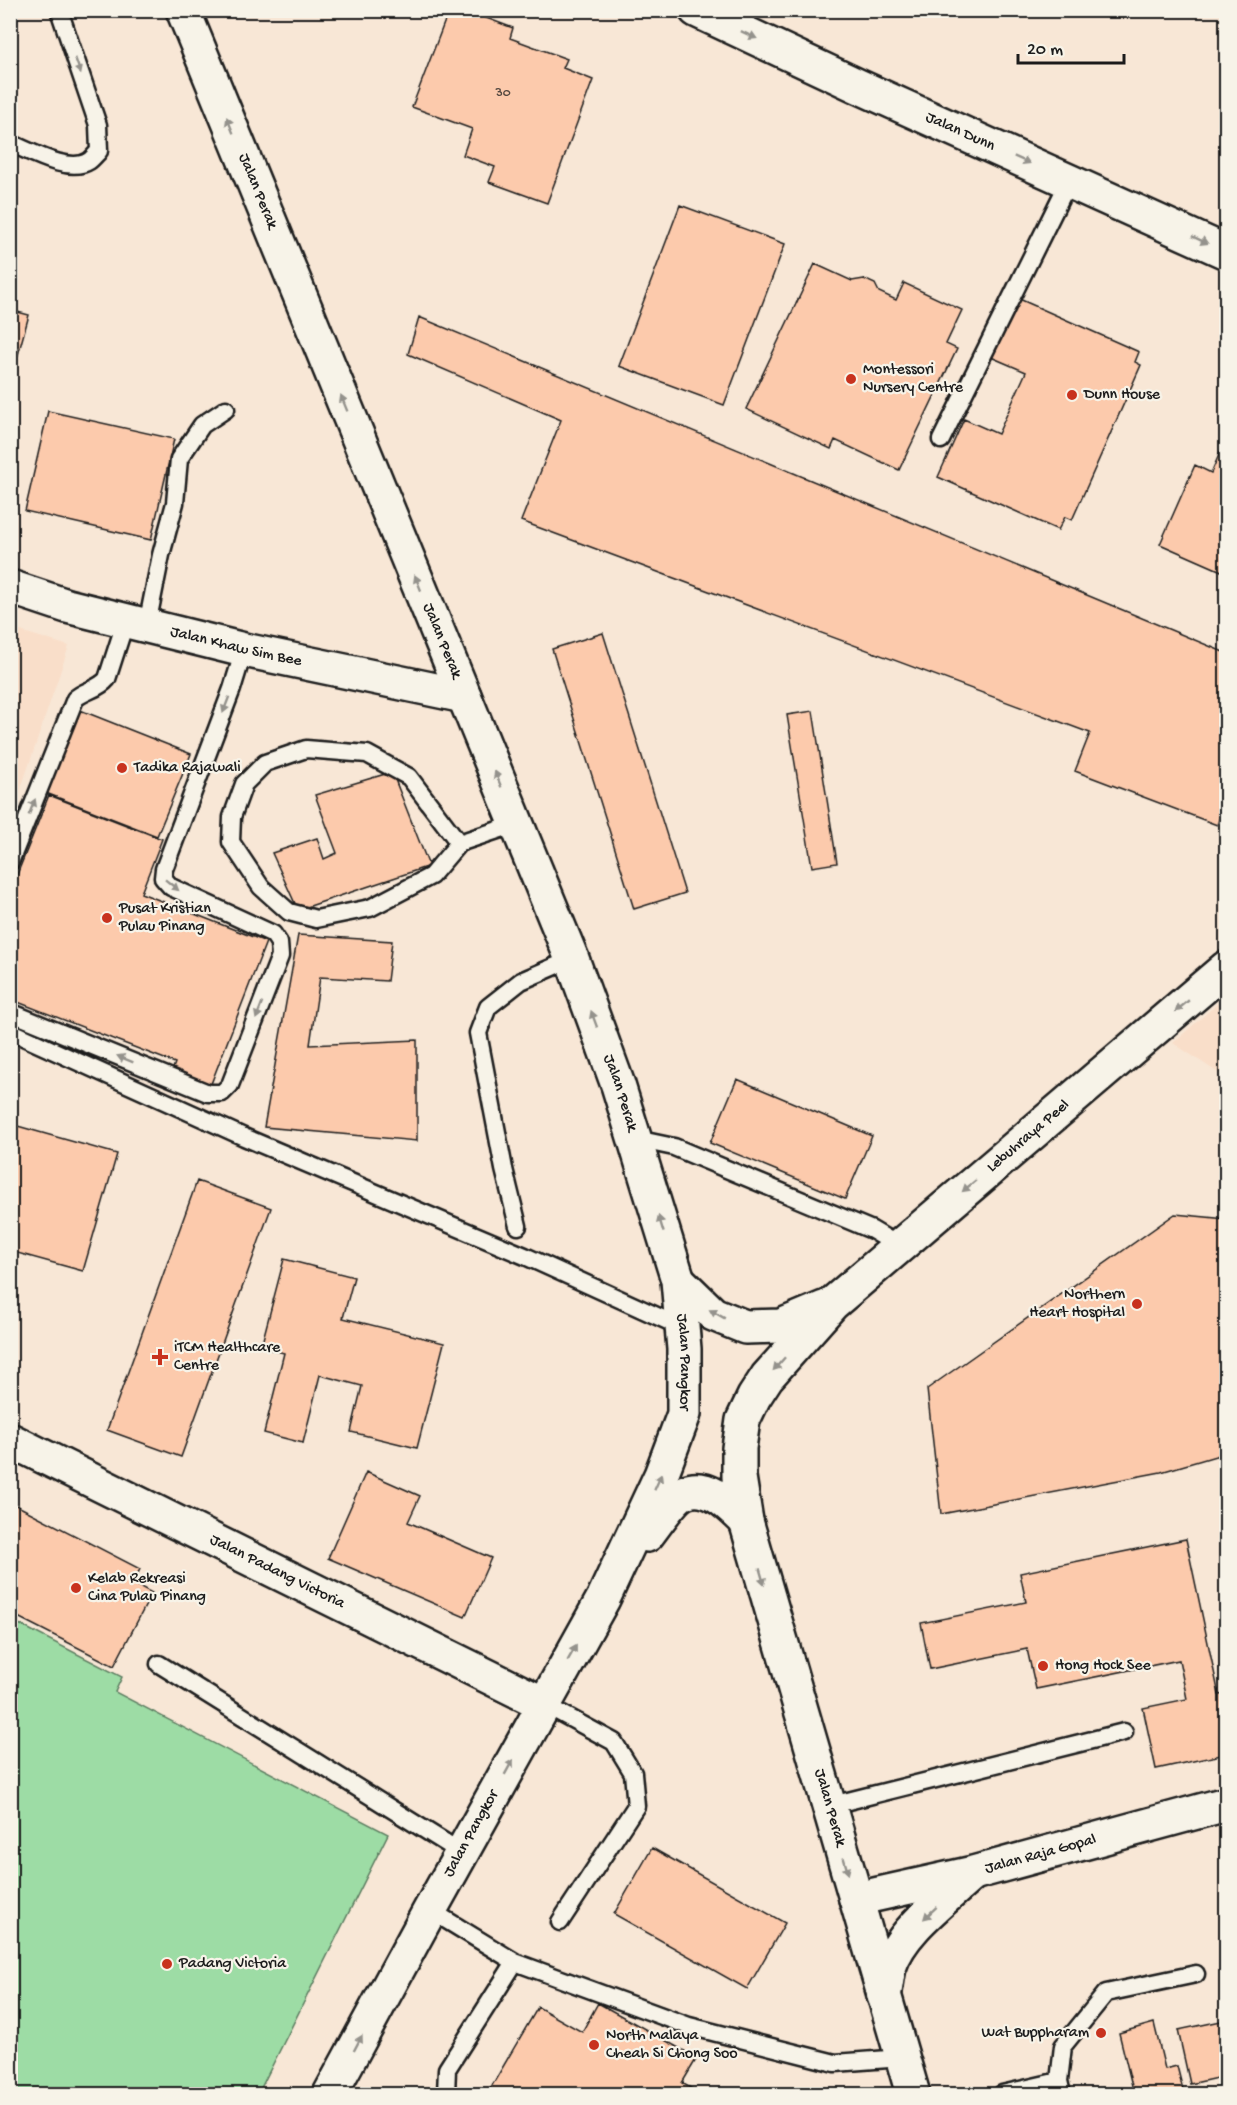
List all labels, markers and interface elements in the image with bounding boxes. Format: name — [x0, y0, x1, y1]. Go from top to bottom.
scale bar — [1018, 27, 1124, 65]
one-way arrow — [741, 30, 758, 39]
text: 20 m — [1027, 40, 1063, 61]
one-way arrow — [73, 57, 83, 75]
house number: 30 — [494, 85, 511, 102]
street label: Jalan Dunn — [922, 108, 998, 156]
one-way arrow — [225, 116, 234, 134]
street label: Jalan Perak — [233, 151, 282, 234]
one-way arrow — [1013, 155, 1031, 165]
one-way arrow — [1191, 235, 1208, 244]
place label: Montessori Nursery Centre — [863, 361, 964, 398]
marker: Montessori Nursery Centre — [844, 372, 858, 386]
place label: Dunn House — [1083, 386, 1161, 405]
marker: Dunn House — [1065, 388, 1079, 402]
one-way arrow — [339, 393, 349, 411]
one-way arrow — [413, 574, 422, 592]
street label: Jalan Perak — [418, 600, 466, 683]
street label: Jalan Khaw Sim Bee — [168, 623, 304, 671]
one-way arrow — [220, 697, 230, 715]
place label: Tadika Rajawali — [133, 759, 241, 778]
marker: Tadika Rajawali — [115, 761, 129, 775]
one-way arrow — [493, 770, 502, 788]
one-way arrow — [28, 798, 37, 816]
one-way arrow — [164, 878, 180, 891]
place label: Pusat Kristian Pulau Pinang — [118, 900, 211, 937]
marker: Pusat Kristian Pulau Pinang — [100, 911, 114, 925]
one-way arrow — [1174, 999, 1190, 1012]
one-way arrow — [253, 1002, 263, 1020]
one-way arrow — [589, 1010, 598, 1028]
street label: Jalan Perak — [598, 1052, 642, 1136]
one-way arrow — [115, 1054, 133, 1064]
street label: Lebuhraya Peel — [983, 1096, 1074, 1177]
one-way arrow — [962, 1179, 977, 1192]
one-way arrow — [656, 1215, 665, 1233]
place label: Northern Heart Hospital — [1029, 1286, 1125, 1323]
marker: Northern Heart Hospital — [1130, 1297, 1144, 1311]
one-way arrow — [709, 1310, 726, 1319]
street label: Jalan Pangkor — [671, 1313, 694, 1412]
place label: iTCM Healthcare Centre — [174, 1339, 281, 1376]
marker: iTCM Healthcare Centre — [151, 1348, 169, 1366]
one-way arrow — [773, 1356, 786, 1371]
one-way arrow — [653, 1474, 662, 1491]
street label: Jalan Padang Victoria — [206, 1531, 349, 1614]
one-way arrow — [758, 1569, 767, 1587]
place label: Kelab Rekreasi Cina Pulau Pinang — [88, 1570, 206, 1607]
marker: Kelab Rekreasi Cina Pulau Pinang — [69, 1581, 83, 1595]
one-way arrow — [567, 1644, 577, 1661]
place label: Hong Hock See — [1055, 1657, 1151, 1676]
marker: Hong Hock See — [1036, 1659, 1050, 1673]
one-way arrow — [504, 1758, 514, 1775]
street label: Jalan Perak — [809, 1767, 850, 1851]
street label: Jalan Pangkor — [440, 1786, 504, 1881]
street label: Jalan Raja Gopal — [983, 1830, 1098, 1879]
one-way arrow — [842, 1857, 851, 1875]
one-way arrow — [923, 1906, 938, 1920]
place label: Padang Victoria — [178, 1955, 287, 1974]
marker: Padang Victoria — [160, 1957, 174, 1971]
place label: Wat Buppharam — [981, 2024, 1090, 2043]
marker: Wat Buppharam — [1094, 2026, 1108, 2040]
place label: North Malaya Cheah Si Chong Soo — [606, 2027, 738, 2064]
one-way arrow — [353, 2034, 363, 2051]
marker: North Malaya Cheah Si Chong Soo — [587, 2038, 601, 2052]

